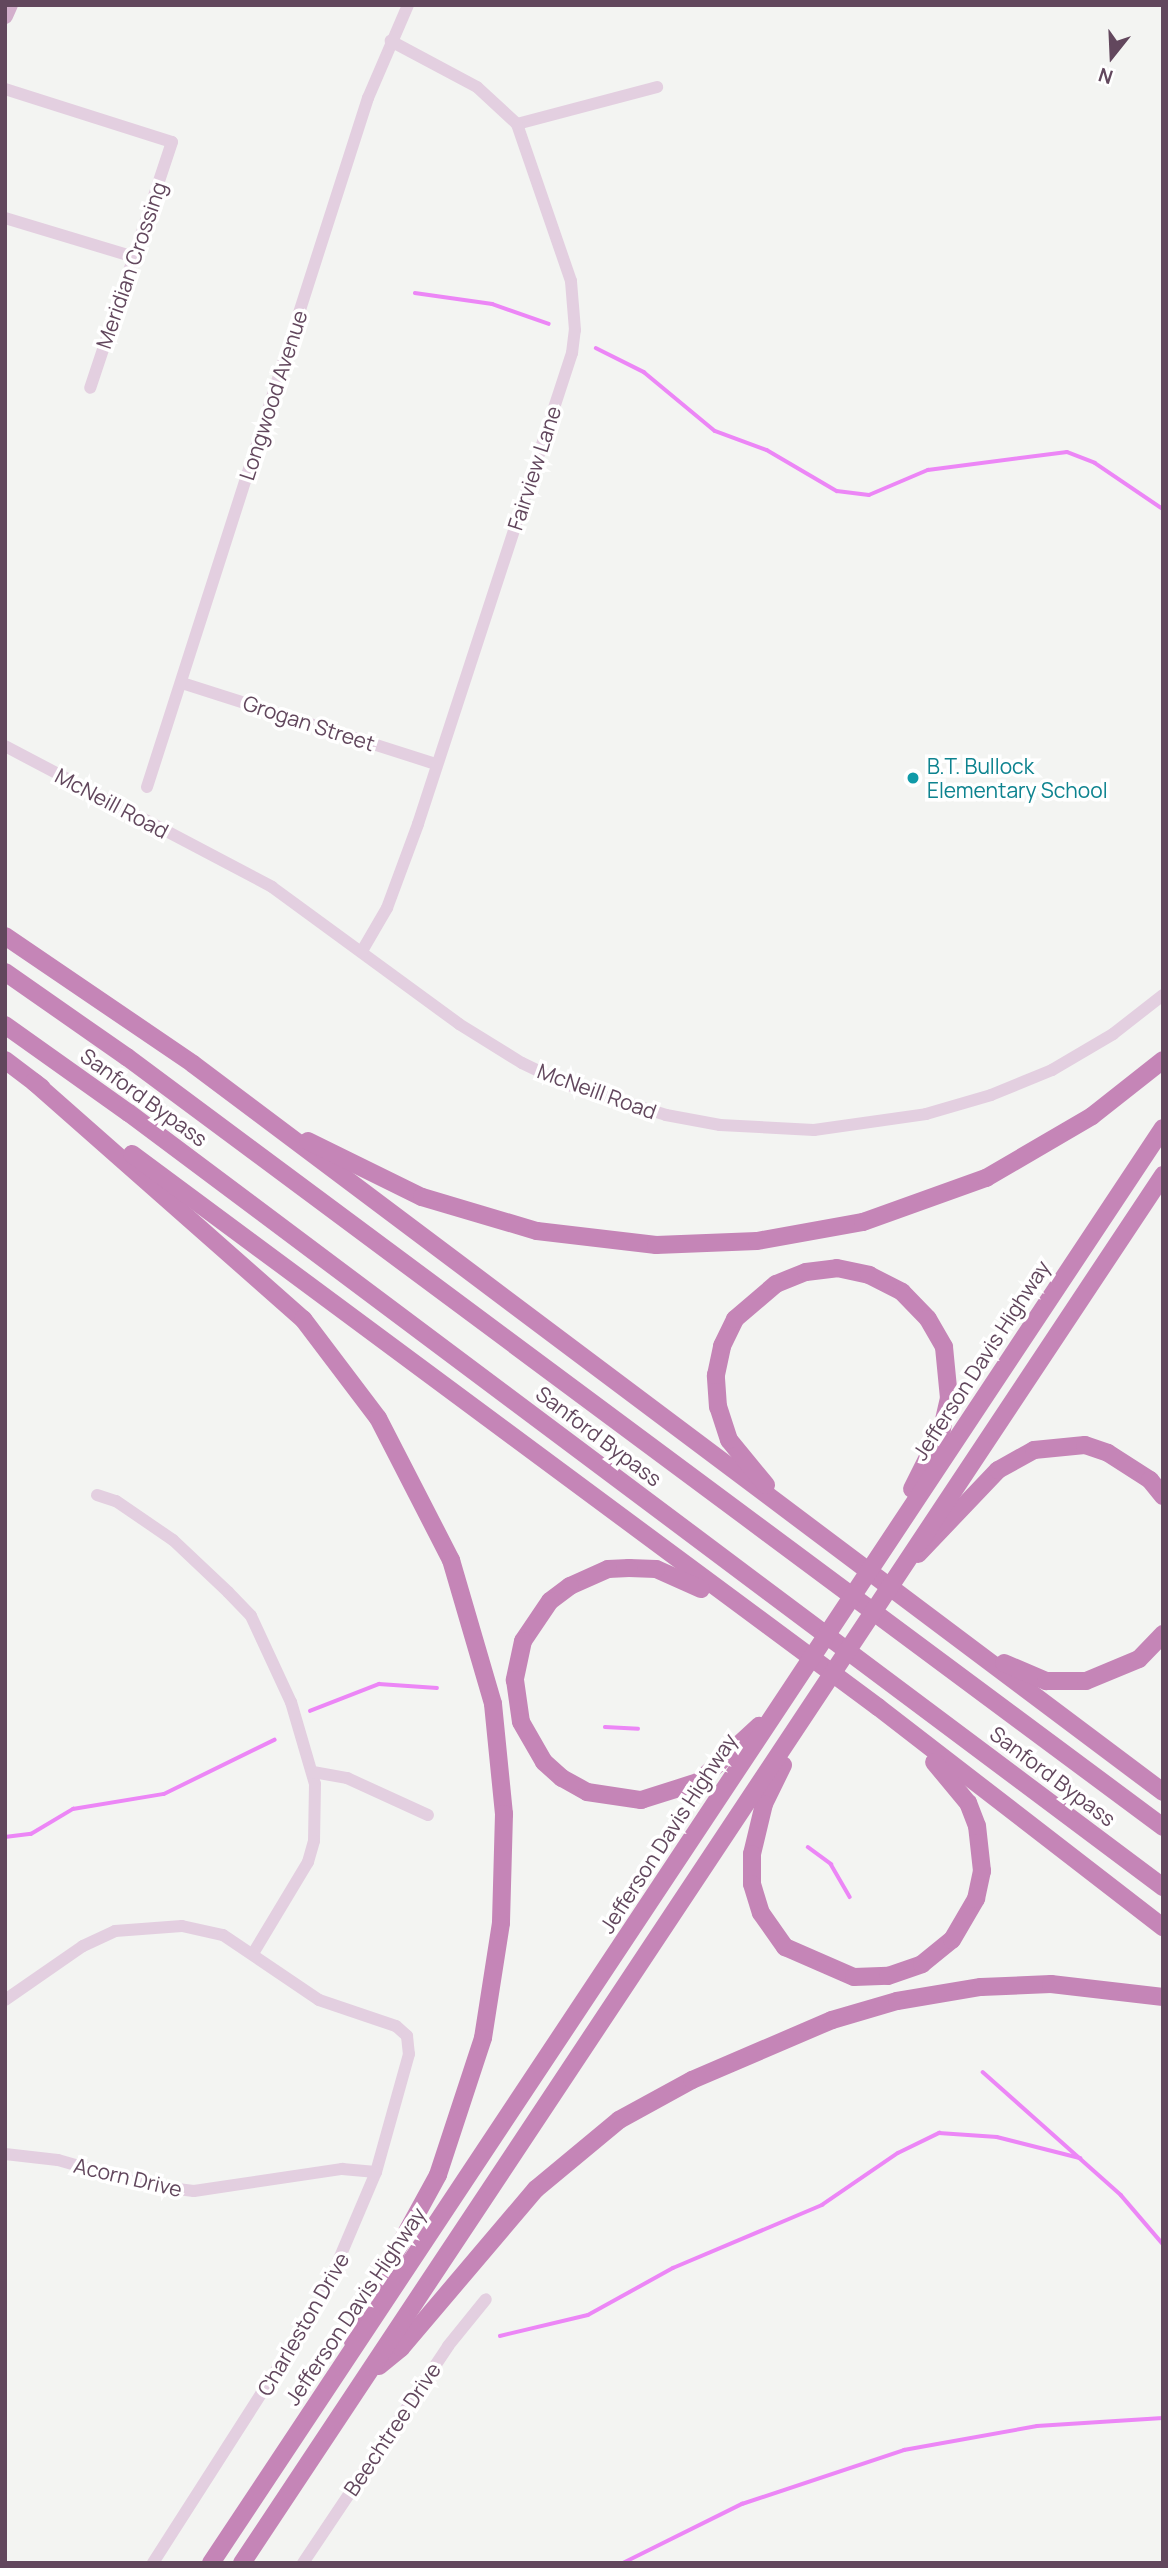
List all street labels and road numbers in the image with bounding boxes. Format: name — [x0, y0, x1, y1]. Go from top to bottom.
street label: Meridian Crossing — [91, 178, 171, 352]
street label: Longwood Avenue — [234, 307, 312, 483]
street label: Fairview Lane — [502, 403, 566, 533]
street label: Grogan Street — [240, 690, 378, 756]
street label: McNeill Road — [51, 763, 173, 843]
street label: Sanford Bypass — [76, 1043, 212, 1151]
street label: McNeill Road — [534, 1058, 660, 1124]
street label: Jefferson Davis Highway — [907, 1255, 1055, 1465]
street label: Sanford Bypass — [531, 1381, 667, 1491]
street label: Sanford Bypass — [985, 1721, 1121, 1831]
street label: Jefferson Davis Highway — [594, 1728, 742, 1938]
street label: Acorn Drive — [71, 2152, 185, 2202]
street label: Jefferson Davis Highway — [279, 2202, 431, 2410]
street label: Charleston Drive — [252, 2248, 354, 2400]
street label: Beechtree Drive — [338, 2358, 446, 2500]

